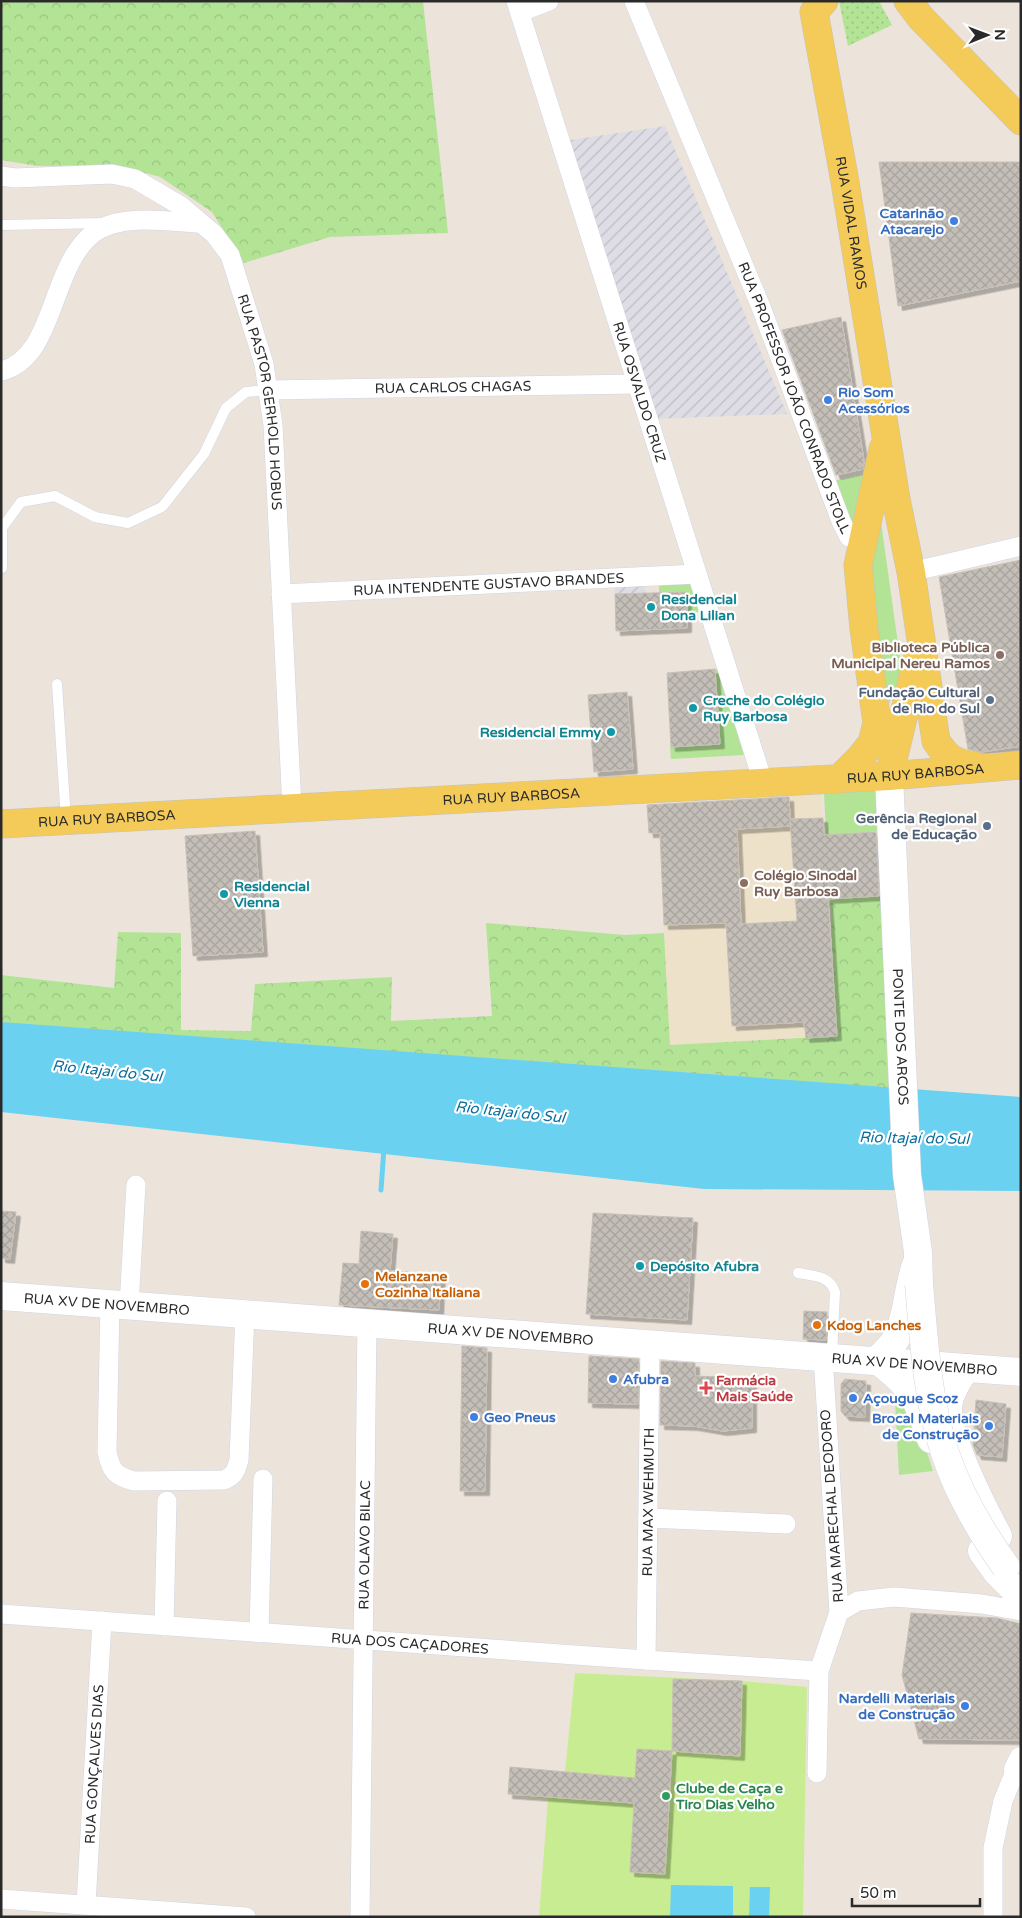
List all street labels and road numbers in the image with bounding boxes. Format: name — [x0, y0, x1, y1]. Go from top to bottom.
street label: RUA VIDAL RAMOS — [832, 155, 871, 291]
street label: RUA PROFESSOR JOÃO CONRADO STOLL — [735, 259, 854, 536]
street label: RUA PASTOR GERHOLD HOBUS — [234, 292, 286, 511]
street label: RUA OSVALDO CRUZ — [609, 319, 670, 465]
street label: RUA CARLOS CHAGAS — [375, 377, 532, 397]
street label: RUA INTENDENTE GUSTAVO BRANDES — [353, 569, 625, 599]
street label: RUA RUY BARBOSA — [846, 760, 985, 787]
street label: RUA RUY BARBOSA — [442, 784, 581, 809]
street label: RUA RUY BARBOSA — [38, 806, 176, 830]
street label: PONTE DOS ARCOS — [889, 968, 912, 1106]
street label: RUA XV DE NOVEMBRO — [23, 1289, 190, 1319]
street label: RUA XV DE NOVEMBRO — [427, 1319, 594, 1349]
street label: RUA XV DE NOVEMBRO — [831, 1349, 998, 1379]
street label: RUA MARECHAL DEODORO — [817, 1409, 847, 1603]
street label: RUA MAX WEHMUTH — [639, 1428, 657, 1576]
street label: RUA OLAVO BILAC — [355, 1480, 374, 1610]
street label: RUA DOS CAÇADORES — [330, 1629, 490, 1657]
street label: RUA GONÇALVES DIAS — [81, 1684, 107, 1844]

